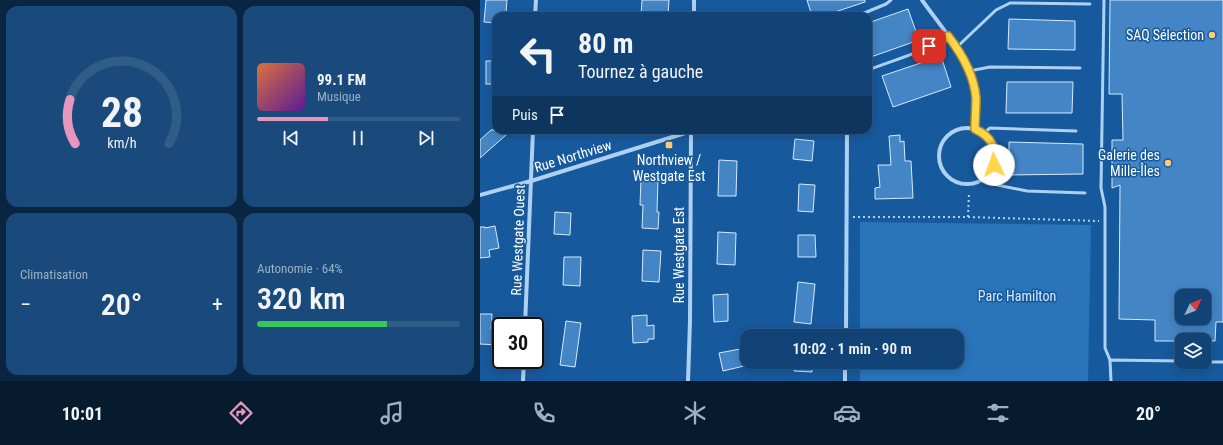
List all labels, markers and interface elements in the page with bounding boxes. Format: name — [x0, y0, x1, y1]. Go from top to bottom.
text: 80 m — [578, 27, 634, 60]
place label: SAQ Sélection — [1126, 27, 1204, 43]
icon: left — [512, 28, 564, 80]
pin — [912, 29, 946, 63]
marker: SAQ Sélection — [1207, 30, 1217, 40]
icon: arrive — [918, 35, 940, 57]
text: Tournez à gauche — [578, 61, 703, 82]
text: 99.1 FM — [317, 71, 366, 89]
text: 28 — [100, 88, 143, 137]
text: Musique — [317, 89, 361, 104]
icon: arrive — [546, 104, 568, 126]
text: Puis — [512, 106, 538, 124]
icon: previous — [280, 127, 302, 149]
icon: pause — [347, 127, 369, 149]
icon: next — [415, 127, 437, 149]
text: km/h — [107, 135, 136, 151]
street label: Rue Northview — [532, 137, 614, 175]
marker: Northview / Westgate Est — [664, 140, 674, 150]
position arrow — [973, 144, 1015, 186]
place label: Galerie des Mille-Îles — [1098, 147, 1160, 179]
place label: Northview / Westgate Est — [633, 152, 705, 184]
marker: Galerie des Mille-Îles — [1163, 158, 1173, 168]
street label: Rue Westgate Ouest — [508, 184, 528, 296]
street label: Rue Westgate Est — [671, 207, 687, 303]
text: Autonomie · 64% — [257, 261, 343, 276]
text: Climatisation — [20, 267, 88, 282]
text: 320 km — [257, 281, 346, 316]
text: 20° — [101, 287, 142, 322]
park label: Parc Hamilton — [978, 288, 1056, 304]
north arrow — [1175, 289, 1211, 325]
map controls — [1175, 289, 1211, 369]
text: − — [20, 292, 31, 317]
text: + — [212, 292, 223, 317]
speed limit sign: 30 — [492, 317, 544, 369]
button: layers — [1175, 333, 1211, 369]
text: 10:02 · 1 min · 90 m — [792, 340, 912, 358]
icon: directions — [227, 399, 255, 427]
icon: music — [378, 399, 406, 427]
icon: phone — [530, 399, 558, 427]
icon: climate — [681, 399, 709, 427]
icon: car — [833, 399, 861, 427]
icon: filters — [984, 399, 1012, 427]
text: 10:01 — [62, 403, 103, 424]
text: 20° — [1136, 403, 1161, 424]

